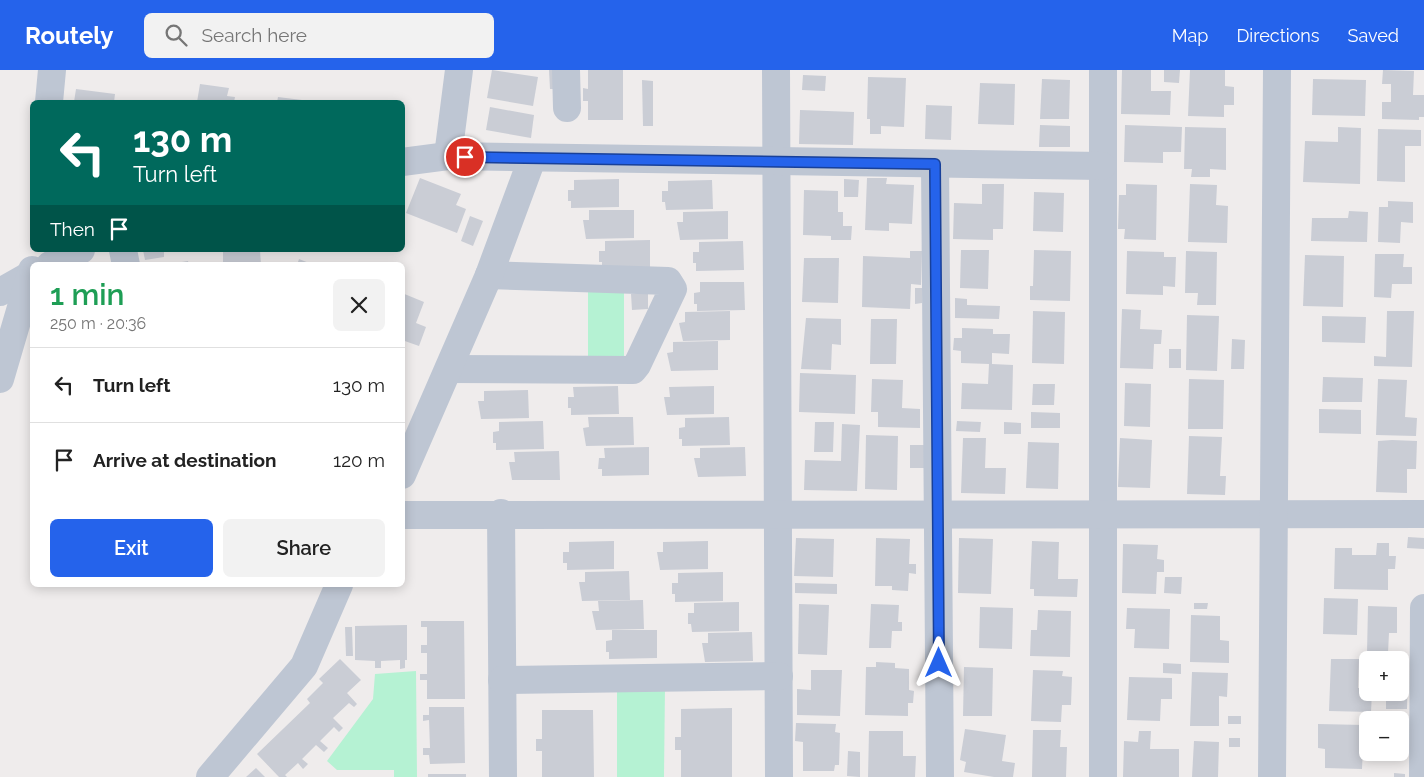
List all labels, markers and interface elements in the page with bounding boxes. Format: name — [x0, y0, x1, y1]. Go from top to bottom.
search box — [144, 13, 494, 58]
text: Routely — [25, 21, 114, 50]
icon: search — [162, 21, 190, 49]
text: Search here — [202, 24, 307, 46]
text: Map — [1172, 25, 1208, 46]
text: Directions — [1236, 25, 1320, 46]
text: Saved — [1348, 25, 1399, 46]
text: 130 m — [133, 119, 232, 160]
icon: left — [50, 120, 115, 185]
pin — [444, 136, 486, 178]
icon: arrive — [451, 143, 479, 171]
text: Turn left — [133, 161, 217, 187]
icon: arrive — [105, 215, 133, 243]
text: Then — [50, 218, 95, 240]
text: 1 min — [50, 277, 125, 312]
button: close — [333, 279, 385, 331]
text: 250 m · 20:36 — [50, 314, 146, 333]
icon: left — [50, 371, 78, 399]
text: Turn left — [93, 374, 170, 396]
text: 130 m — [333, 374, 385, 396]
icon: arrive — [50, 446, 78, 474]
text: Arrive at destination — [93, 449, 277, 471]
text: 120 m — [333, 449, 385, 471]
button: Exit — [50, 519, 213, 577]
button: Share — [223, 519, 385, 577]
position arrow — [912, 636, 964, 688]
map controls — [1359, 651, 1409, 761]
button: + — [1359, 651, 1409, 701]
button: − — [1359, 711, 1409, 761]

